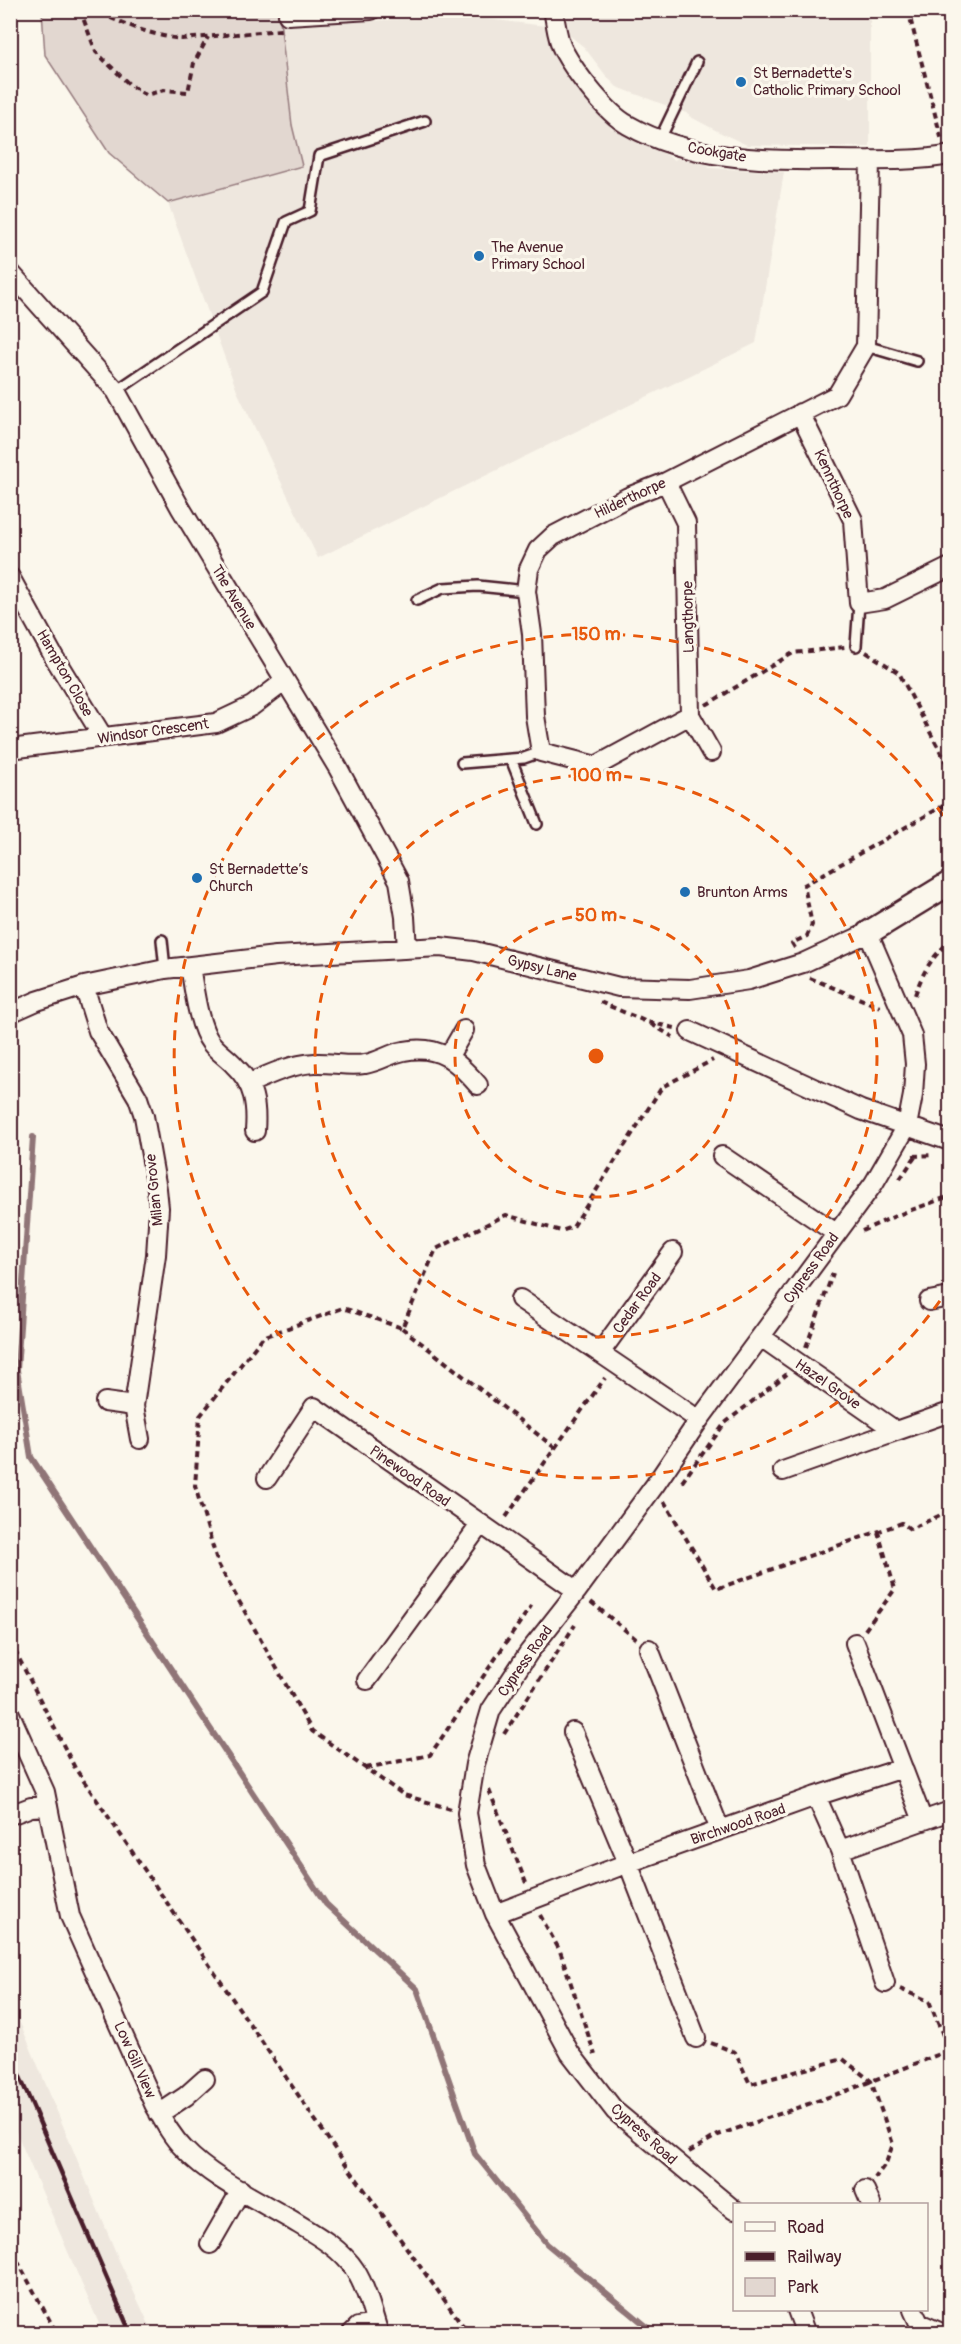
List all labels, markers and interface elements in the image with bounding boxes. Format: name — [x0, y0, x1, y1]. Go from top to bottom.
place label: St Bernadette's Catholic Primary School — [753, 64, 901, 100]
marker: St Bernadette's Catholic Primary School — [734, 75, 748, 89]
street label: Cookgate — [686, 138, 748, 167]
place label: The Avenue Primary School — [491, 238, 585, 274]
marker: The Avenue Primary School — [472, 249, 486, 263]
street label: Kennthorpe — [809, 447, 858, 522]
street label: Hilderthorpe — [591, 473, 670, 523]
street label: The Avenue — [207, 561, 261, 634]
street label: Langthorpe — [678, 580, 699, 653]
text: 150 m — [572, 623, 621, 646]
street label: Hampton Close — [32, 626, 97, 721]
street label: Windsor Crescent — [96, 714, 211, 749]
text: 100 m — [570, 764, 622, 787]
place label: St Bernadette’s Church — [209, 860, 308, 896]
marker: St Bernadette’s Church — [190, 871, 204, 885]
place label: Brunton Arms — [697, 883, 788, 902]
marker: Brunton Arms — [678, 885, 692, 899]
text: 50 m — [575, 904, 617, 927]
street label: Gypsy Lane — [505, 951, 579, 986]
centre of rings — [586, 1046, 606, 1066]
street label: Milan Grove — [141, 1152, 168, 1227]
street label: Cypress Road — [779, 1229, 843, 1307]
street label: Cedar Road — [609, 1269, 666, 1337]
street label: Hazel Grove — [791, 1355, 865, 1414]
street label: Pinewood Road — [366, 1441, 454, 1511]
street label: Cypress Road — [494, 1622, 557, 1701]
street label: Birchwood Road — [688, 1799, 788, 1850]
street label: Low Gill View — [109, 2019, 160, 2101]
street label: Cypress Road — [606, 2100, 681, 2169]
legend — [733, 2203, 928, 2311]
text: Road — [787, 2216, 824, 2239]
text: Railway — [787, 2246, 842, 2269]
text: Park — [787, 2276, 819, 2299]

